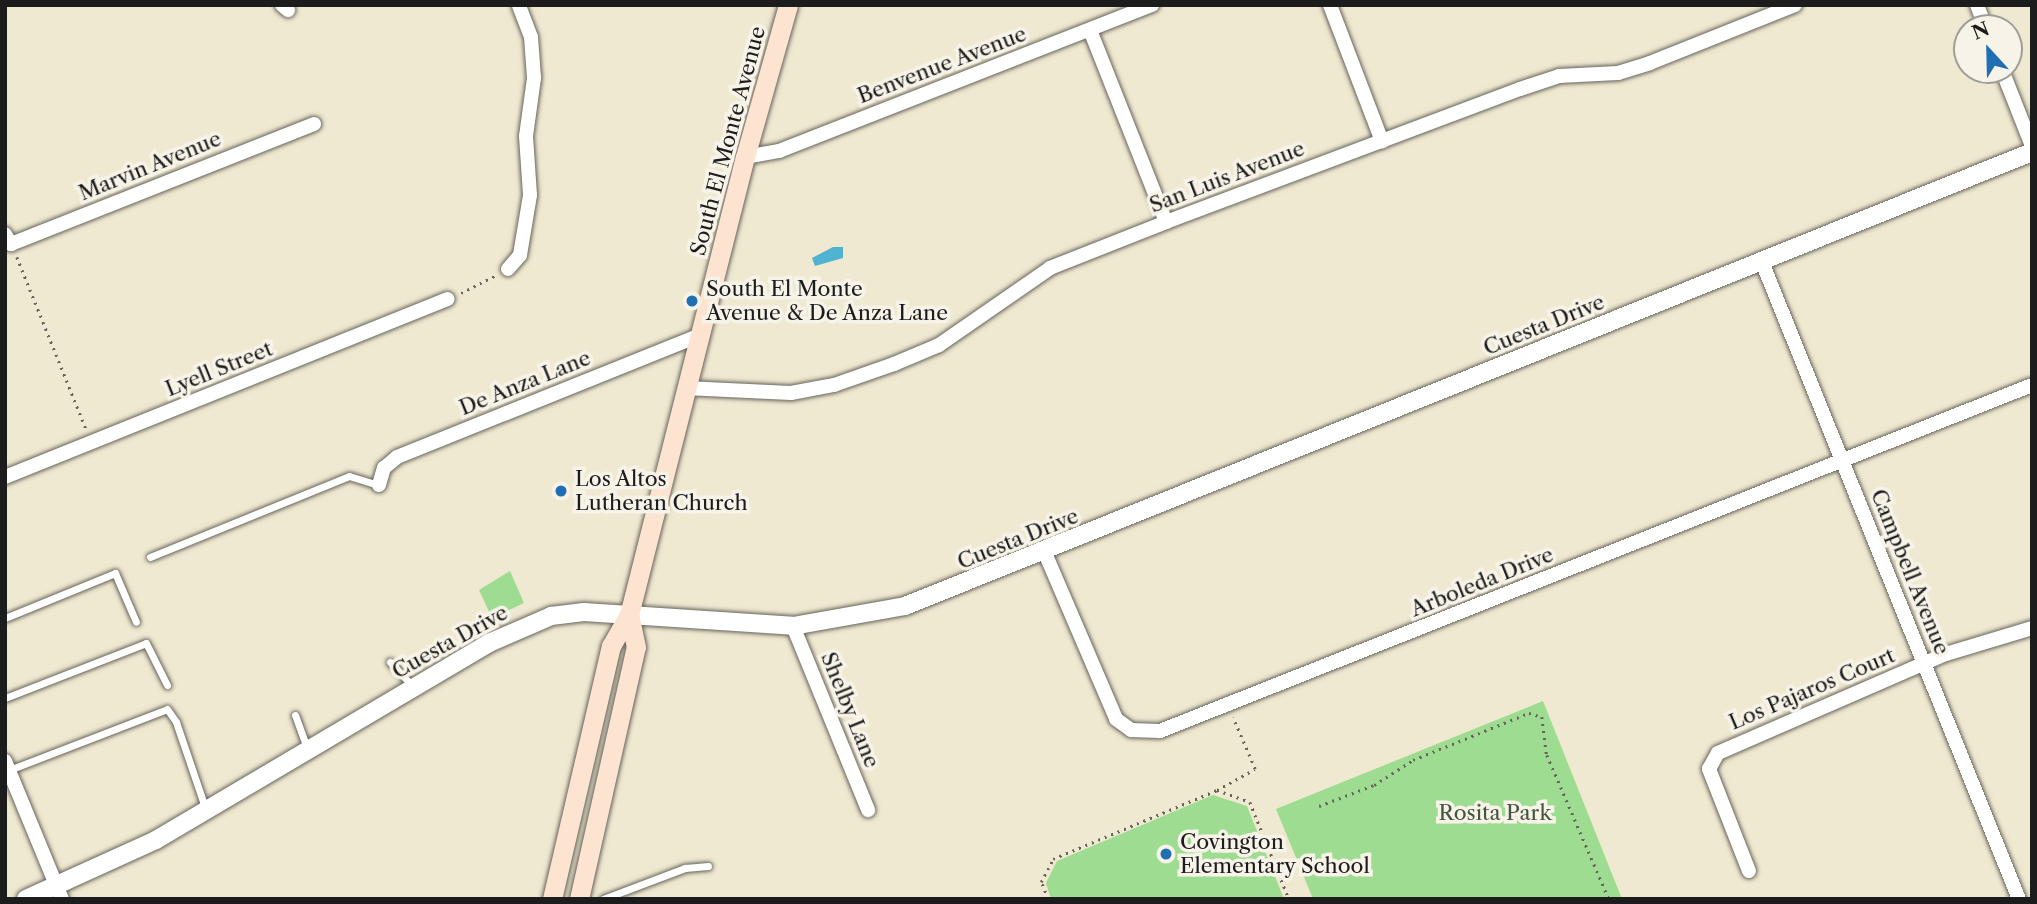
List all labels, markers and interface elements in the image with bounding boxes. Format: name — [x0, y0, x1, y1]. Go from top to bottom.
north arrow — [1953, 14, 2023, 84]
text: N — [1969, 17, 1993, 45]
street label: Benvenue Avenue — [854, 21, 1030, 109]
street label: South El Monte Avenue — [685, 23, 771, 259]
street label: Marvin Avenue — [75, 126, 225, 206]
street label: San Luis Avenue — [1146, 136, 1308, 218]
place label: South El Monte Avenue & De Anza Lane — [706, 276, 949, 326]
street label: Cuesta Drive — [1480, 289, 1608, 361]
marker: South El Monte Avenue & De Anza Lane — [684, 293, 700, 309]
street label: Lyell Street — [162, 336, 276, 402]
street label: De Anza Lane — [455, 345, 595, 421]
place label: Los Altos Lutheran Church — [575, 466, 748, 516]
marker: Los Altos Lutheran Church — [553, 483, 569, 499]
street label: Campbell Avenue — [1865, 485, 1955, 659]
street label: Cuesta Drive — [954, 503, 1082, 575]
street label: Arboleda Drive — [1407, 542, 1557, 622]
street label: Cuesta Drive — [388, 600, 512, 684]
street label: Los Pajaros Court — [1725, 643, 1899, 735]
street label: Shelby Lane — [815, 648, 885, 772]
park label: Rosita Park — [1438, 800, 1552, 826]
place label: Covington Elementary School — [1180, 829, 1370, 879]
marker: Covington Elementary School — [1158, 846, 1174, 862]

